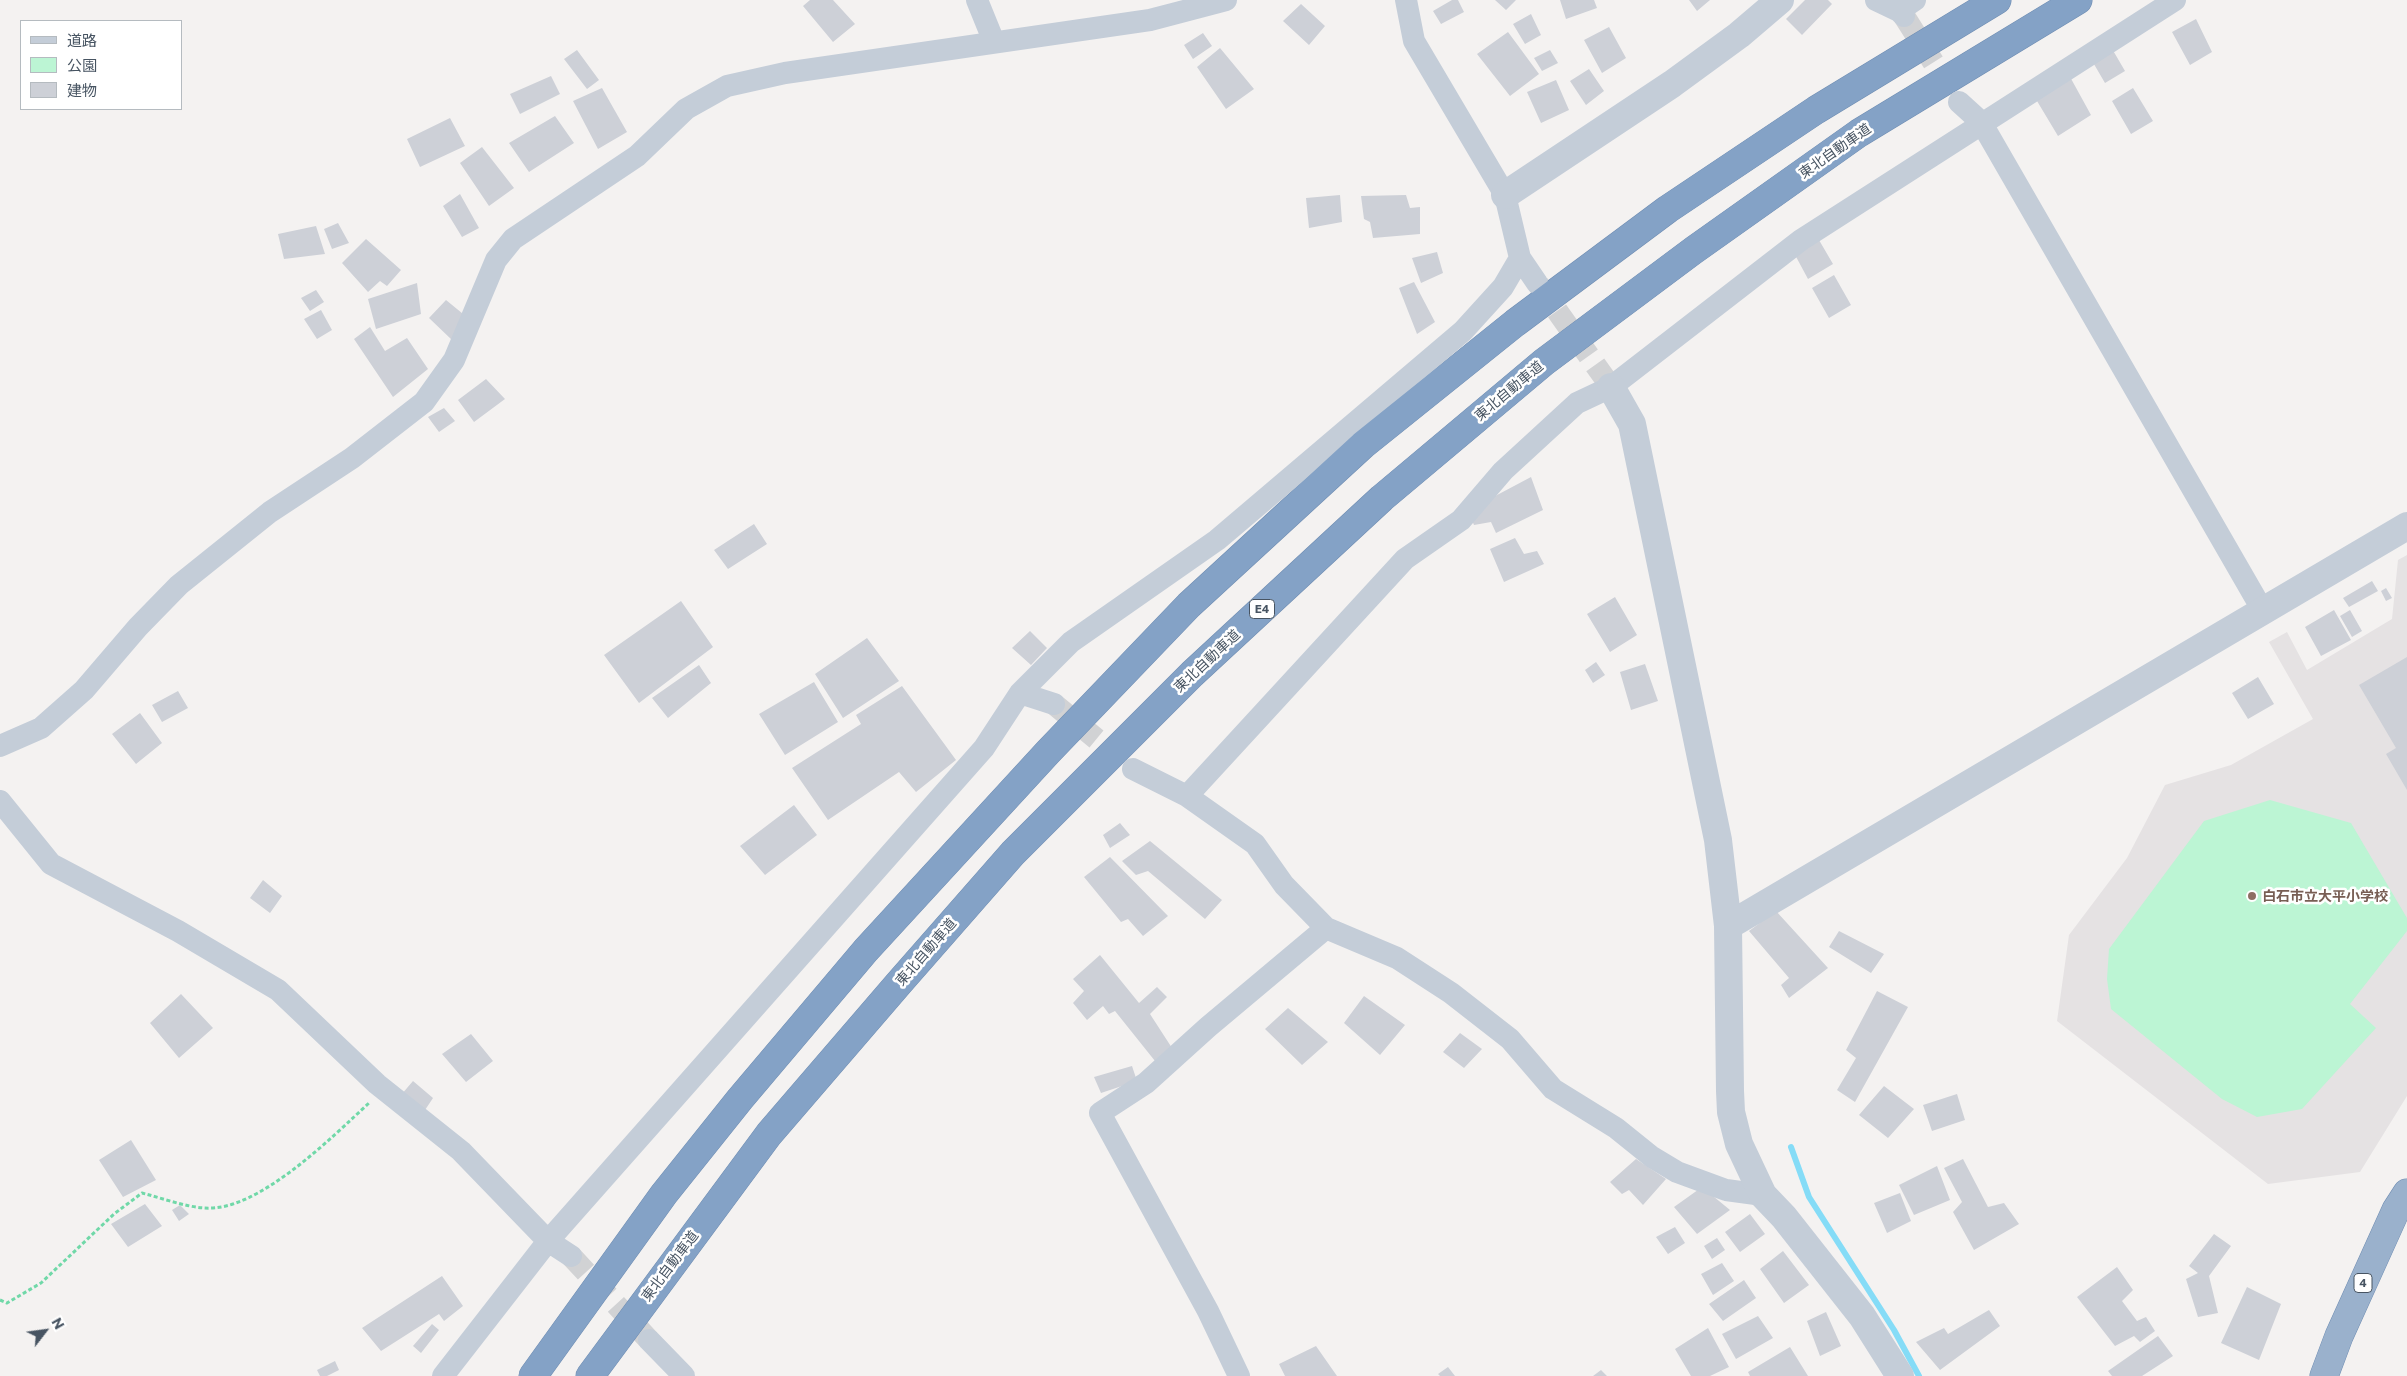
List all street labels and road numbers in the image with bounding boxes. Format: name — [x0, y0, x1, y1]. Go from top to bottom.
street label: 東北自動車道 — [1796, 120, 1874, 182]
street label: 東北自動車道 — [1471, 358, 1547, 424]
road number: E4 — [1250, 600, 1274, 618]
street label: 東北自動車道 — [1171, 626, 1243, 696]
street label: 東北自動車道 — [892, 915, 960, 989]
street label: 東北自動車道 — [638, 1227, 702, 1305]
road number: 4 — [2354, 1274, 2372, 1292]

